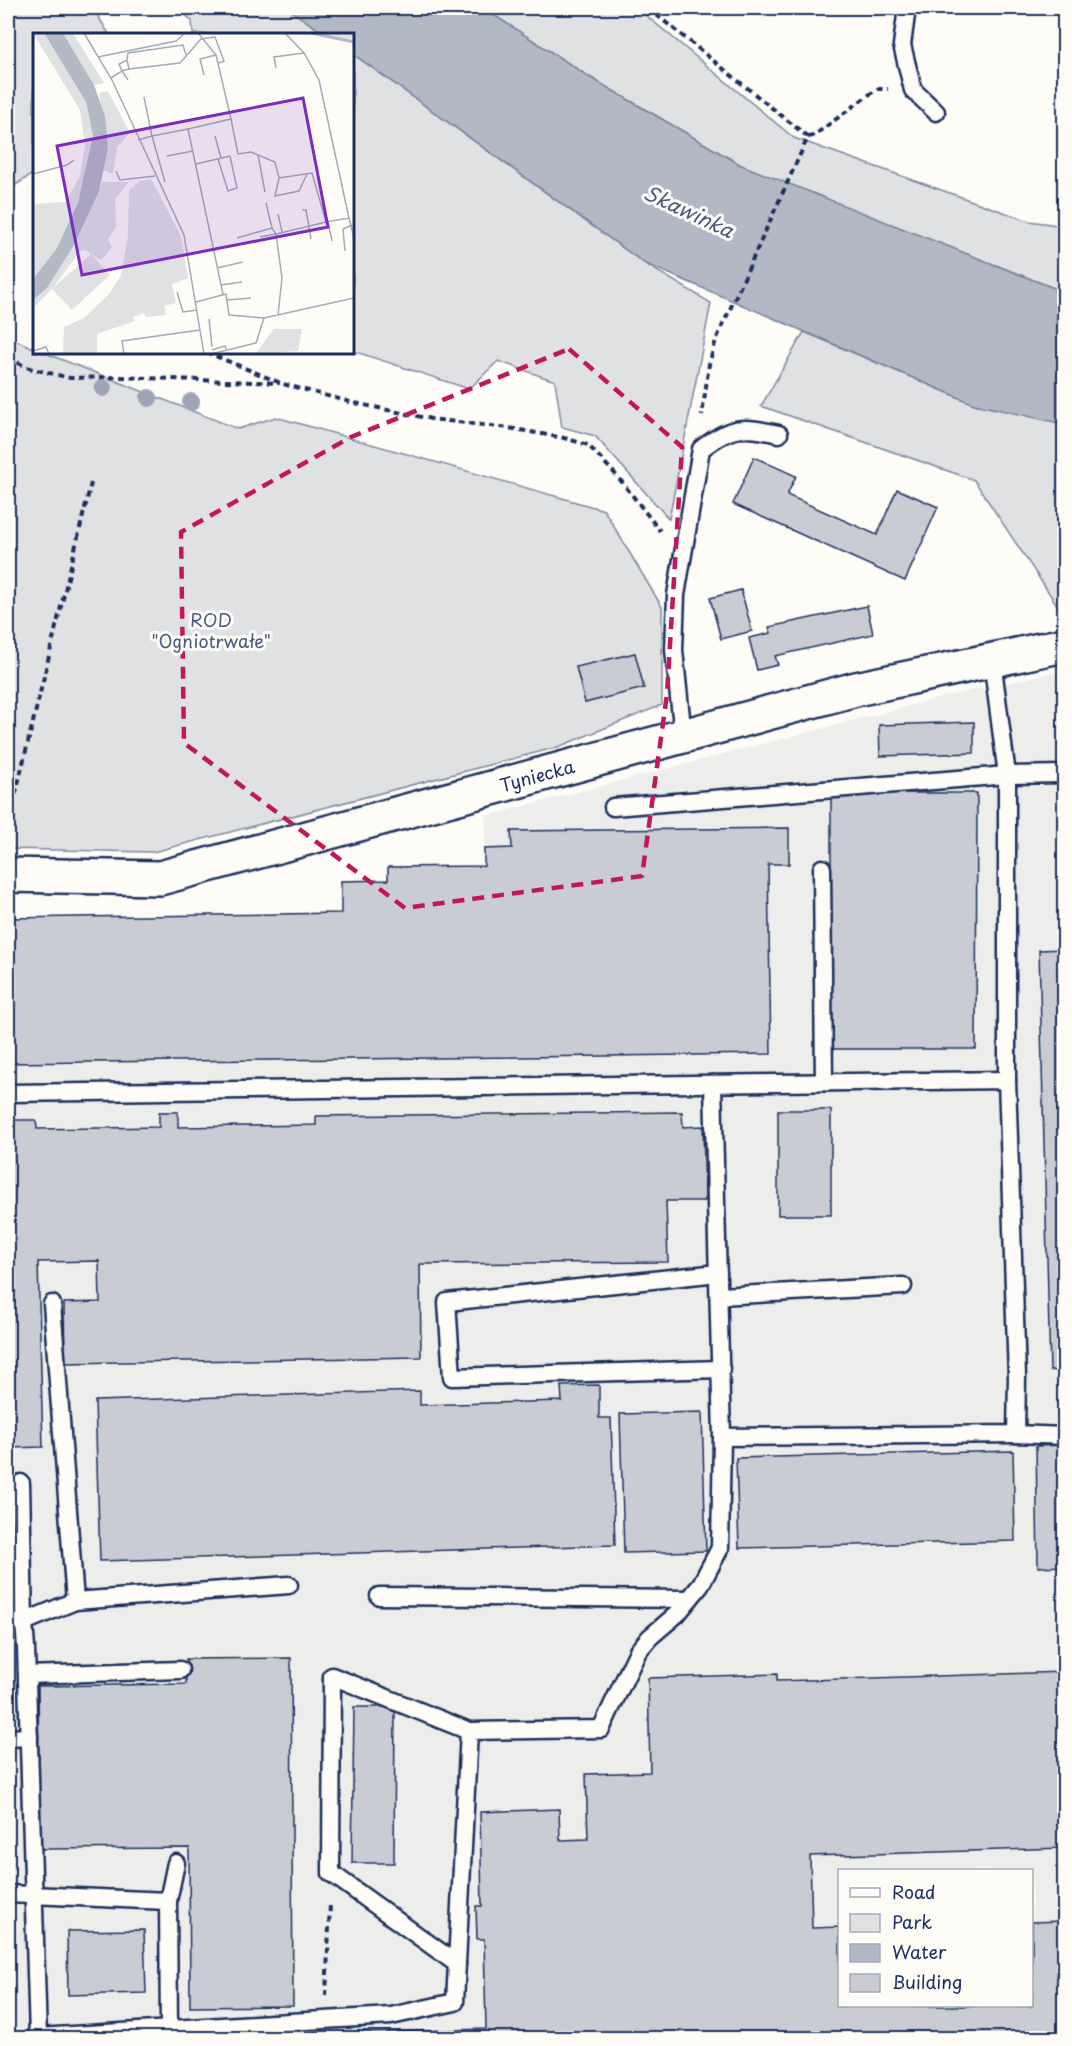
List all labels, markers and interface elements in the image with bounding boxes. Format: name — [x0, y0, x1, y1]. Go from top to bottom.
inset map — [33, 33, 354, 354]
water label: Skawinka — [639, 177, 739, 245]
park label: ROD "Ogniotrwałe" — [151, 606, 271, 654]
street label: Tyniecka — [497, 752, 578, 798]
legend — [838, 1869, 1033, 2007]
text: Road — [892, 1878, 936, 1905]
text: Park — [892, 1908, 932, 1935]
text: Water — [892, 1938, 947, 1965]
text: Building — [892, 1968, 962, 1995]

